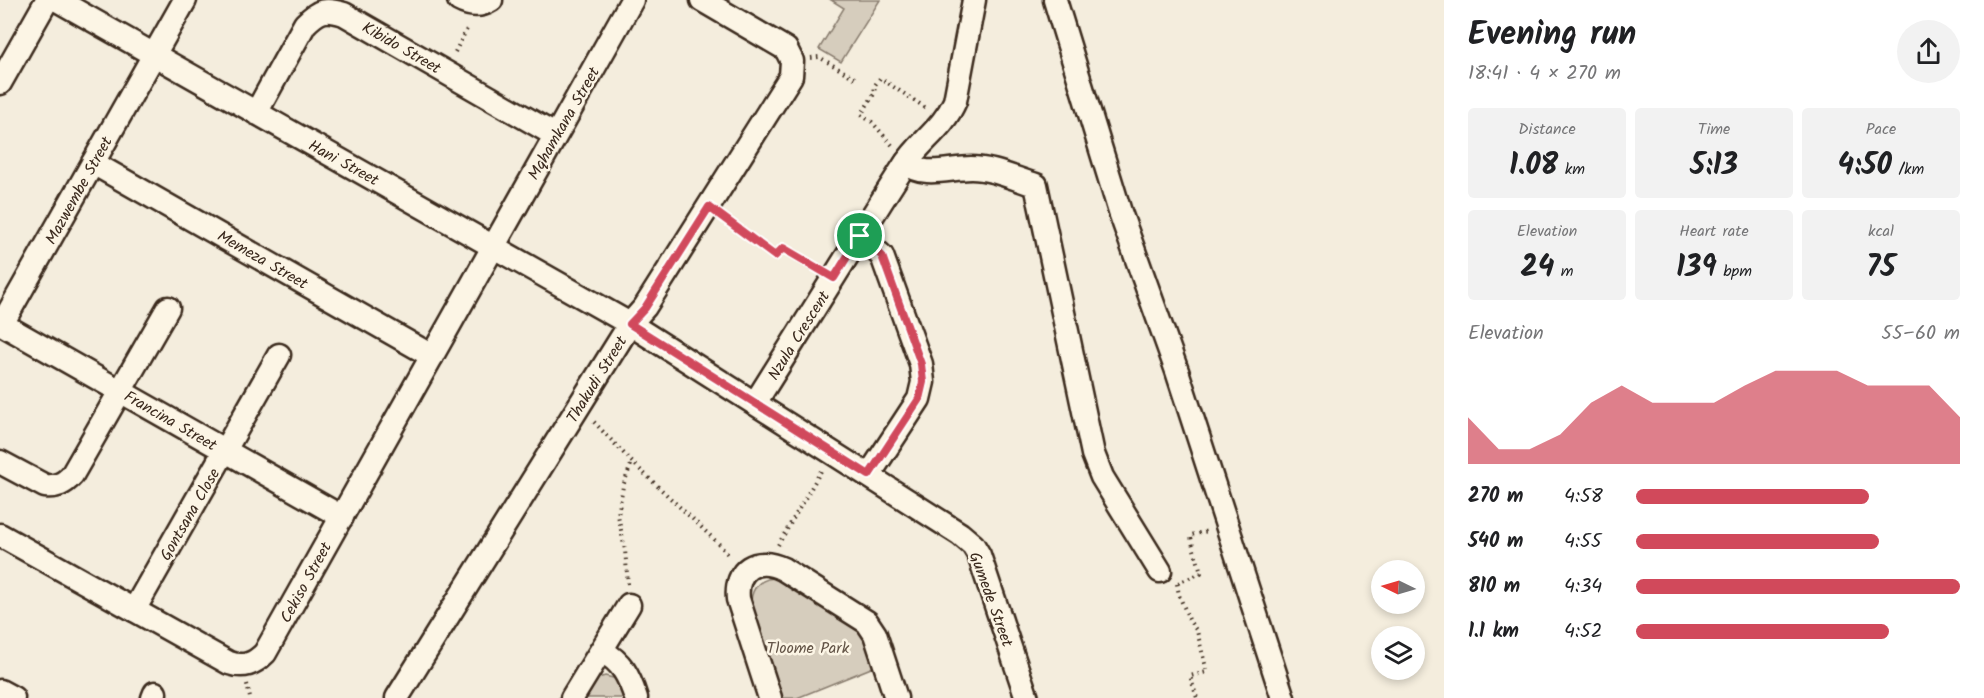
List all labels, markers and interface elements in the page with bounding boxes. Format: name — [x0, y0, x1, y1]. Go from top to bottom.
text: Evening run — [1468, 9, 1636, 62]
street label: Kibido Street — [357, 16, 446, 81]
button: share — [1897, 20, 1960, 83]
text: 18:41 · 4 × 270 m — [1468, 58, 1621, 90]
street label: Mqhamkana Street — [522, 62, 607, 185]
text: Distance — [1518, 117, 1576, 142]
text: Time — [1698, 117, 1730, 142]
text: Pace — [1866, 117, 1896, 142]
street label: Mazwembe Street — [39, 131, 120, 249]
street label: Hani Street — [303, 134, 384, 193]
text: 1.08 — [1509, 142, 1558, 190]
text: 5:13 — [1690, 142, 1738, 190]
text: 4:50 — [1838, 142, 1892, 190]
text: km — [1558, 157, 1585, 182]
text: /km — [1892, 157, 1924, 182]
pin — [834, 210, 885, 261]
icon: arrive — [843, 219, 876, 252]
text: Elevation — [1517, 219, 1577, 244]
text: Heart rate — [1679, 219, 1749, 244]
text: kcal — [1868, 219, 1894, 244]
street label: Memeza Street — [212, 224, 313, 297]
text: 24 — [1521, 244, 1554, 292]
text: 139 — [1676, 244, 1717, 292]
text: 75 — [1866, 244, 1896, 292]
text: m — [1554, 259, 1574, 284]
text: bpm — [1717, 259, 1752, 284]
street label: Nzula Crescent — [762, 286, 837, 385]
text: Elevation — [1468, 318, 1544, 350]
text: 55–60 m — [1881, 318, 1960, 350]
street label: Thakudi Street — [561, 331, 634, 428]
street label: Francina Street — [119, 385, 222, 458]
street label: Gontsana Close — [154, 464, 227, 566]
text: 270 m — [1468, 481, 1523, 513]
text: 4:58 — [1564, 481, 1603, 513]
text: 540 m — [1468, 526, 1523, 558]
text: 4:55 — [1564, 526, 1601, 558]
street label: Cekiso Street — [274, 537, 339, 628]
street label: Gumede Street — [962, 548, 1020, 651]
north arrow — [1371, 560, 1425, 614]
map controls — [1371, 560, 1425, 680]
text: 810 m — [1468, 571, 1520, 603]
text: 4:34 — [1564, 571, 1602, 603]
text: 1.1 km — [1468, 616, 1519, 648]
text: 4:52 — [1564, 616, 1602, 648]
button: layers — [1371, 626, 1425, 680]
park label: Tloome Park — [767, 636, 850, 661]

